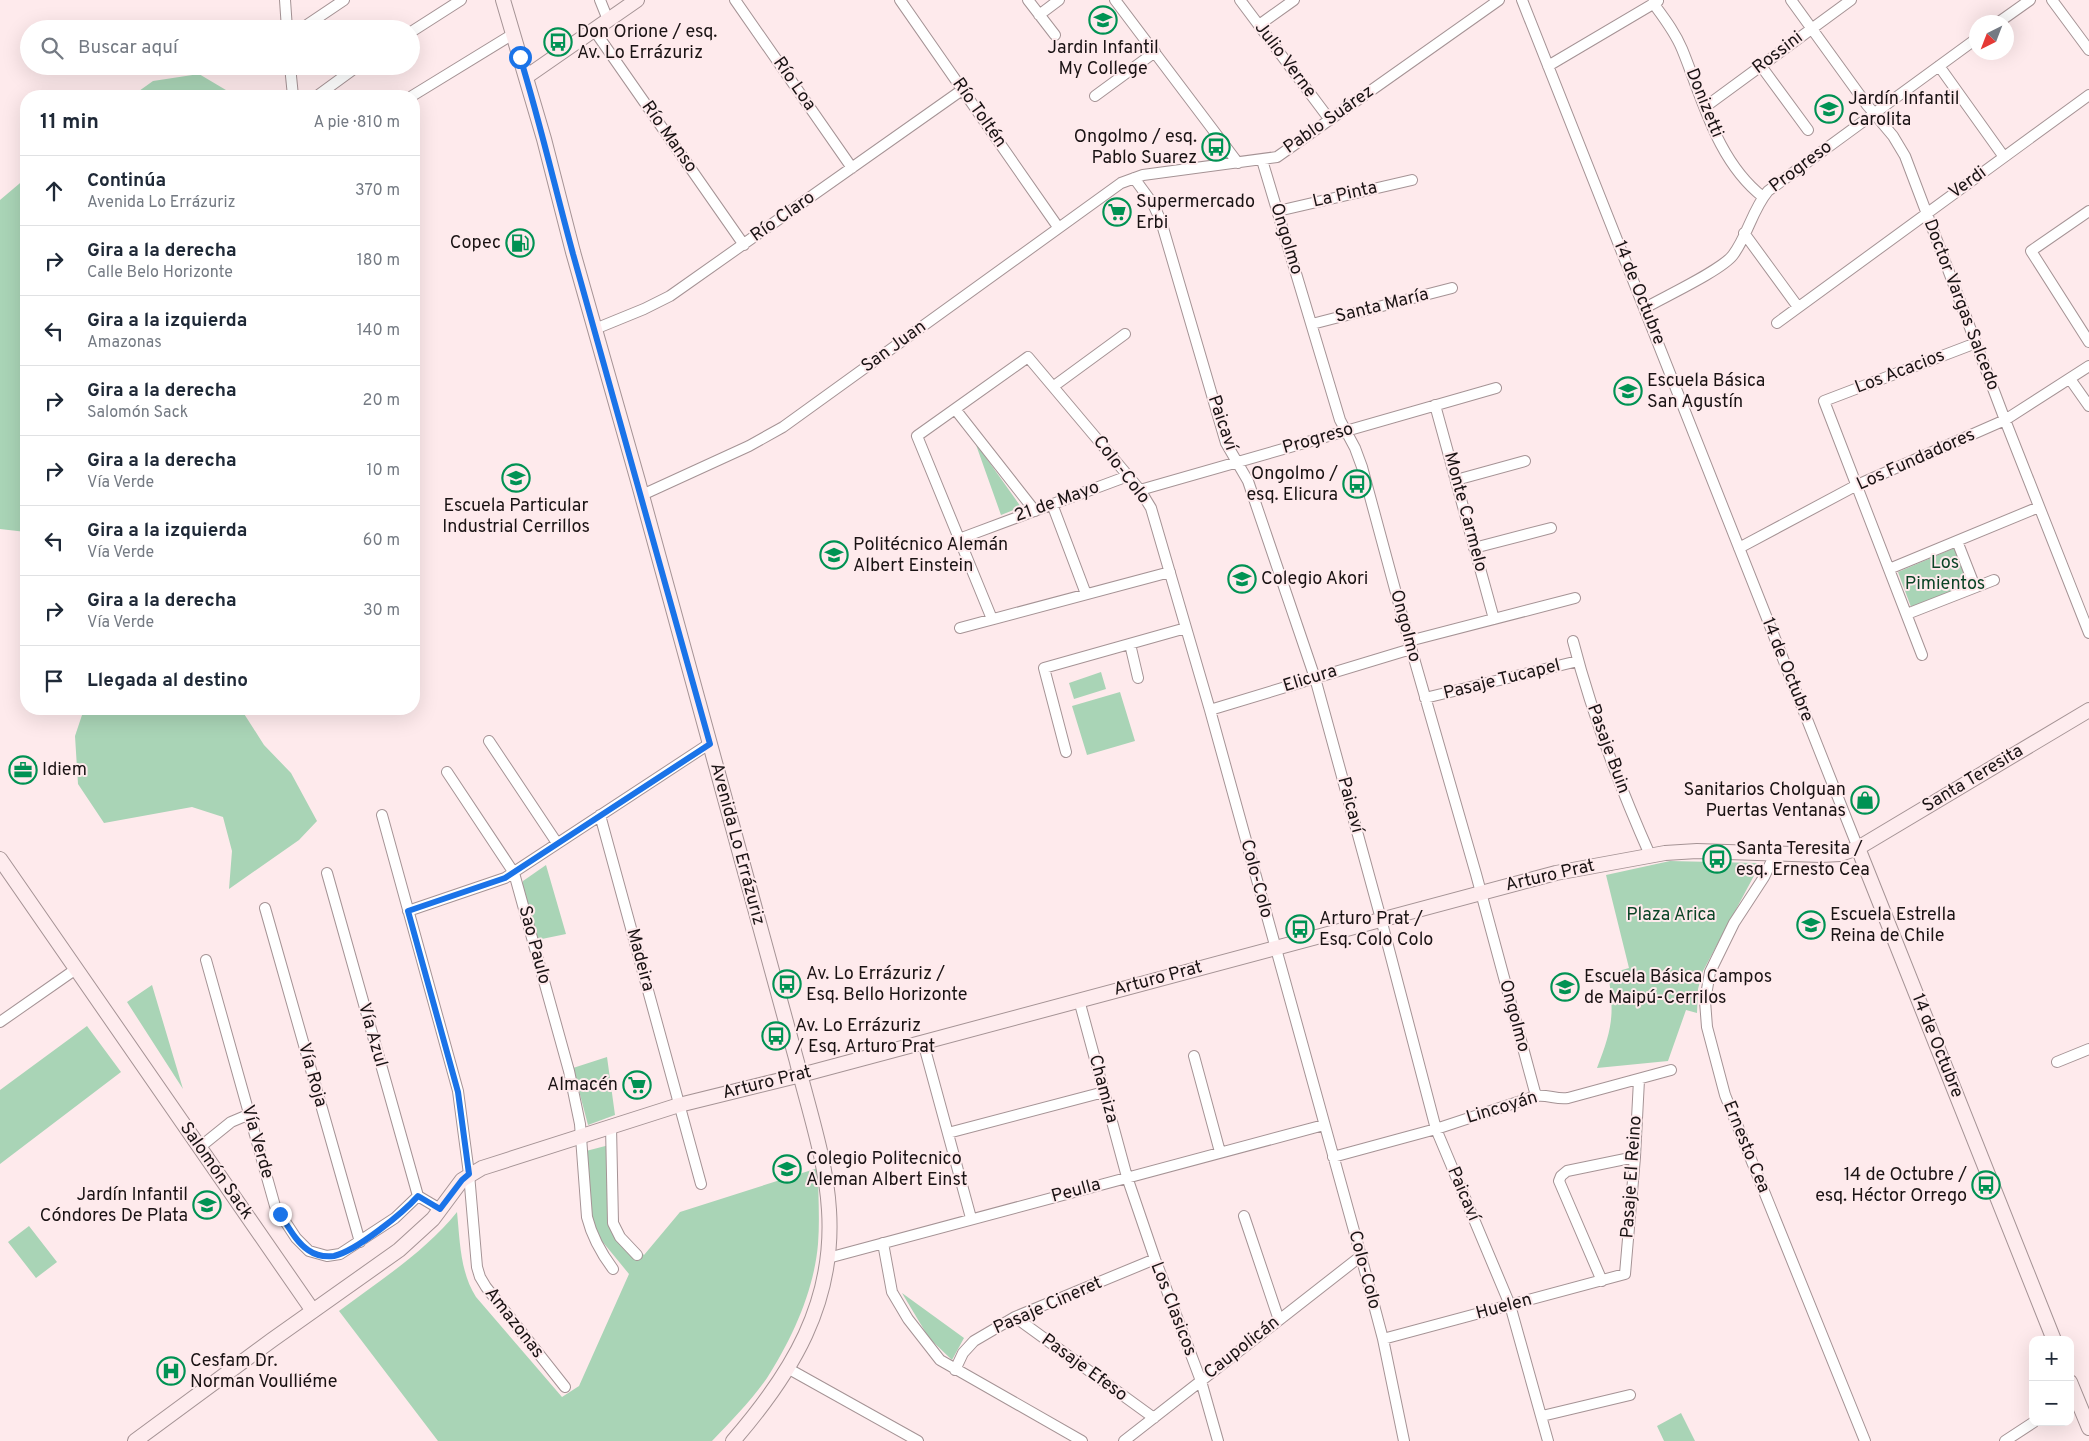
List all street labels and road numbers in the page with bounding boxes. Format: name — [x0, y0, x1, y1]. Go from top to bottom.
street label: Julio Verne — [1249, 17, 1321, 103]
street label: Rossini — [1748, 26, 1808, 80]
street label: Río Loa — [767, 53, 821, 115]
street label: Donizetti — [1680, 65, 1728, 141]
street label: Río Toltén — [947, 74, 1011, 152]
street label: Pablo Suárez — [1279, 80, 1379, 160]
street label: Río Manso — [636, 96, 702, 178]
street label: Progreso — [1765, 136, 1837, 198]
street label: Verdi — [1945, 162, 1991, 204]
street label: La Pinta — [1310, 176, 1380, 214]
street label: Río Claro — [746, 187, 820, 247]
street label: Ongolmo — [1264, 200, 1308, 278]
street label: Doctor Vargas Salcedo — [1918, 216, 2004, 394]
street label: 14 de Octubre — [1608, 238, 1670, 348]
street label: Santa María — [1333, 283, 1431, 329]
street label: San Juan — [857, 316, 931, 378]
street label: Los Acacios — [1852, 344, 1948, 400]
street label: Paicaví — [1202, 392, 1243, 455]
street label: Progreso — [1280, 418, 1356, 460]
street label: Los Fundadores — [1853, 424, 1979, 496]
street label: Colo-Colo — [1087, 431, 1155, 509]
street label: Monte Carmelo — [1438, 450, 1492, 574]
street label: 21 de Mayo — [1011, 476, 1103, 528]
street label: Ongolmo — [1384, 587, 1426, 665]
street label: 14 de Octubre — [1756, 615, 1818, 725]
street label: Pasaje Tucapel — [1441, 654, 1563, 706]
street label: Elicura — [1280, 660, 1340, 698]
street label: Pasaje Buin — [1581, 701, 1635, 797]
street label: Santa Teresita — [1918, 740, 2028, 818]
street label: Avenida Lo Errázuriz — [704, 760, 770, 928]
street label: Paicaví — [1332, 774, 1369, 837]
street label: Colo-Colo — [1234, 837, 1278, 921]
street label: Arturo Prat — [1503, 855, 1597, 897]
street label: Sao Paulo — [513, 903, 555, 987]
street label: Madeira — [621, 926, 659, 994]
street label: Arturo Prat — [1111, 956, 1205, 1002]
street label: Ongolmo — [1493, 977, 1535, 1055]
street label: 14 de Octubre — [1906, 991, 1968, 1101]
street label: Vía Azul — [352, 1000, 392, 1070]
street label: Vía Roja — [292, 1040, 332, 1110]
street label: Chamiza — [1083, 1052, 1123, 1126]
street label: Arturo Prat — [720, 1061, 814, 1105]
street label: Lincoyán — [1464, 1086, 1540, 1130]
street label: Ernesto Cea — [1717, 1097, 1775, 1197]
street label: Vía Verde — [236, 1103, 278, 1181]
street label: Pasaje El Reino — [1616, 1115, 1648, 1239]
street label: Salomón Sack — [174, 1118, 258, 1224]
street label: Paicaví — [1441, 1163, 1485, 1226]
street label: Peulla — [1049, 1173, 1103, 1209]
street label: Colo-Colo — [1342, 1228, 1386, 1312]
street label: Los Clasicos — [1145, 1259, 1201, 1359]
street label: Pasaje Cineret — [990, 1272, 1106, 1340]
street label: Amazonas — [479, 1283, 549, 1363]
street label: Huelen — [1473, 1289, 1535, 1325]
street label: Caupolicán — [1200, 1311, 1284, 1385]
street label: Pasaje Efeso — [1036, 1329, 1132, 1407]

